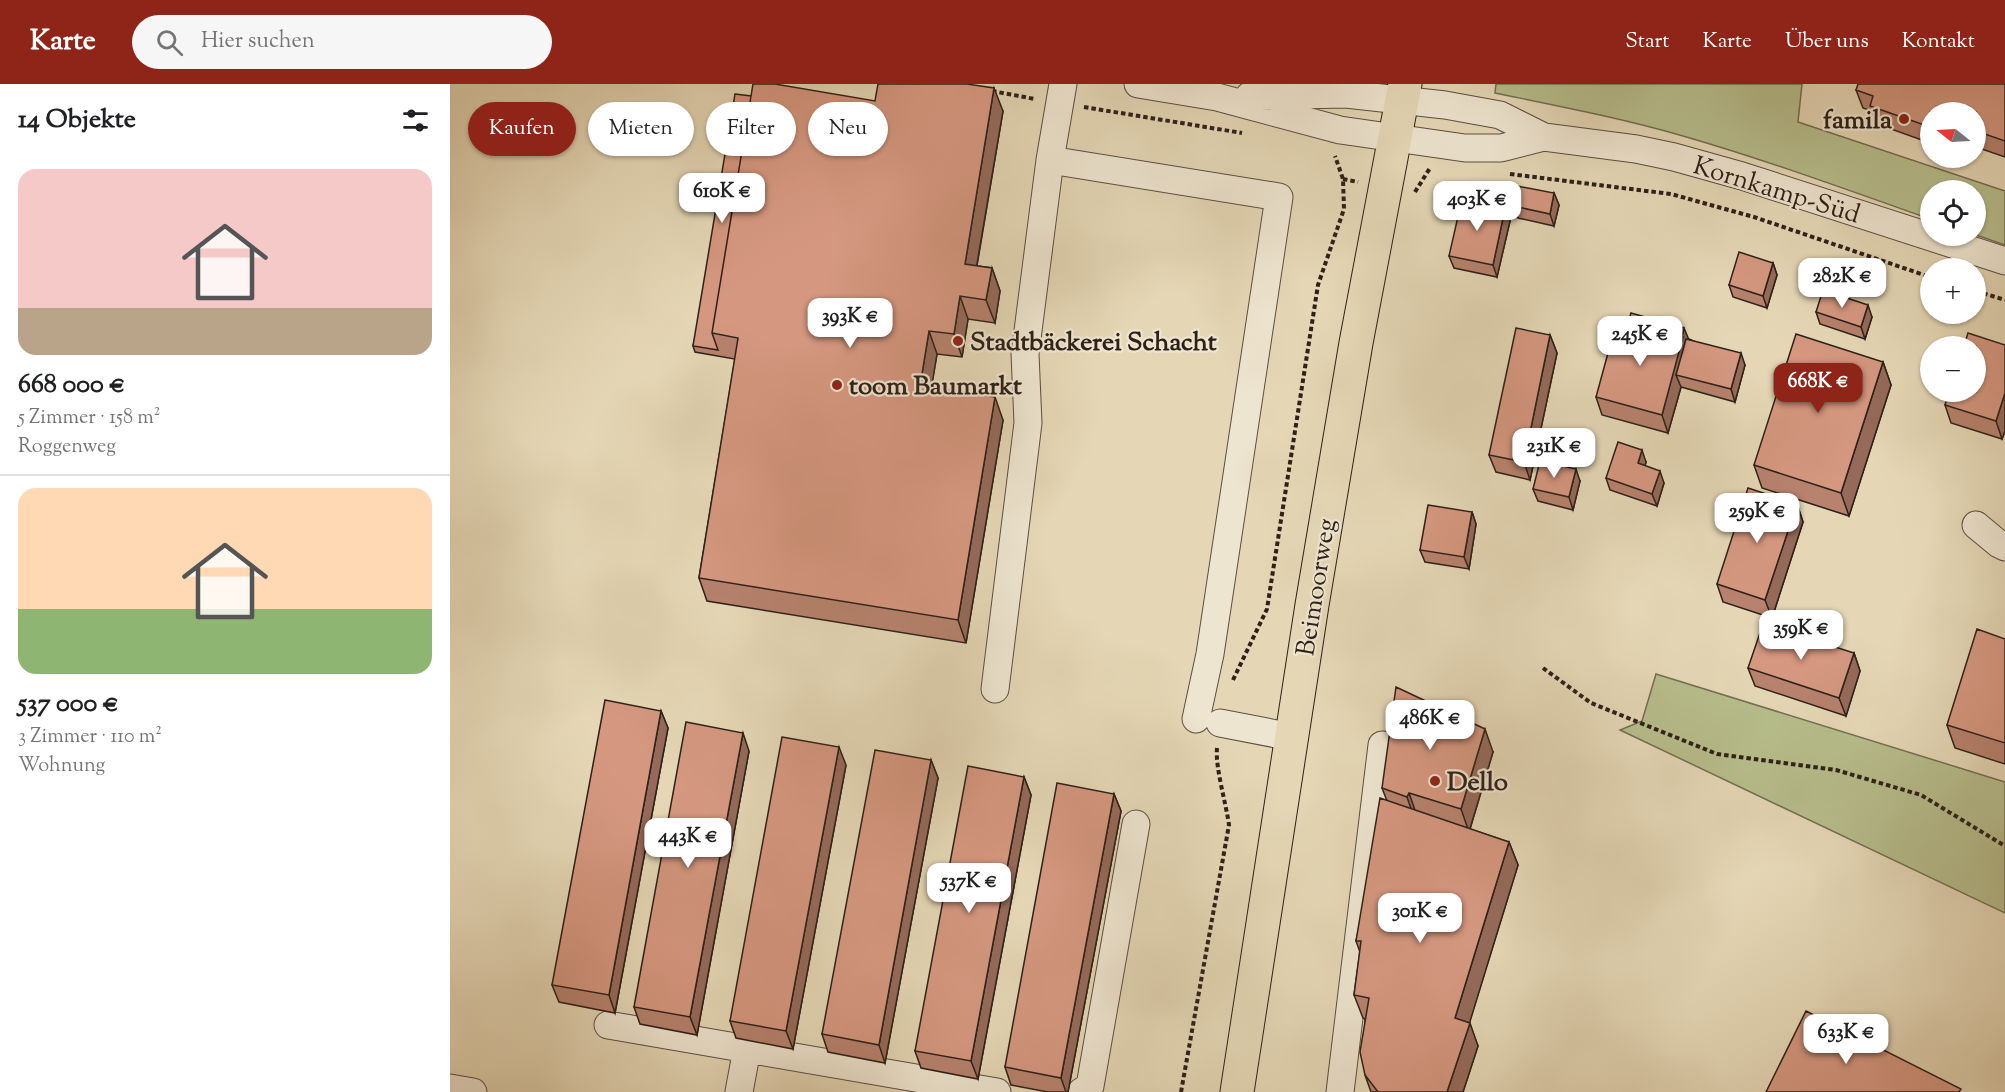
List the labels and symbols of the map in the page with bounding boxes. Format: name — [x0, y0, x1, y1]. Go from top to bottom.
north arrow — [1920, 102, 1986, 168]
place label: famila — [1823, 103, 1892, 140]
marker: famila — [1897, 112, 1911, 126]
street label: Kornkamp-Süd — [1688, 148, 1865, 234]
pin: 610K € — [673, 173, 771, 224]
pin: 403K € — [1428, 181, 1526, 232]
pin: 282K € — [1793, 258, 1891, 309]
pin: 393K € — [801, 298, 899, 349]
pin: 245K € — [1591, 316, 1689, 367]
place label: Stadtbäckerei Schacht — [970, 325, 1217, 362]
marker: Stadtbäckerei Schacht — [951, 334, 965, 348]
pin: 668K € — [1769, 363, 1867, 414]
place label: toom Baumarkt — [849, 369, 1022, 406]
marker: toom Baumarkt — [830, 378, 844, 392]
pin: 231K € — [1505, 428, 1603, 479]
pin: 259K € — [1708, 493, 1806, 544]
street label: Beimoorweg — [1288, 516, 1347, 659]
pin: 359K € — [1752, 610, 1850, 661]
pin: 486K € — [1381, 700, 1479, 751]
place label: Dello — [1447, 765, 1508, 802]
marker: Dello — [1428, 774, 1442, 788]
pin: 443K € — [639, 818, 737, 869]
pin: 537K € — [920, 863, 1018, 914]
pin: 301K € — [1371, 893, 1469, 944]
pin: 633K € — [1797, 1014, 1895, 1065]

